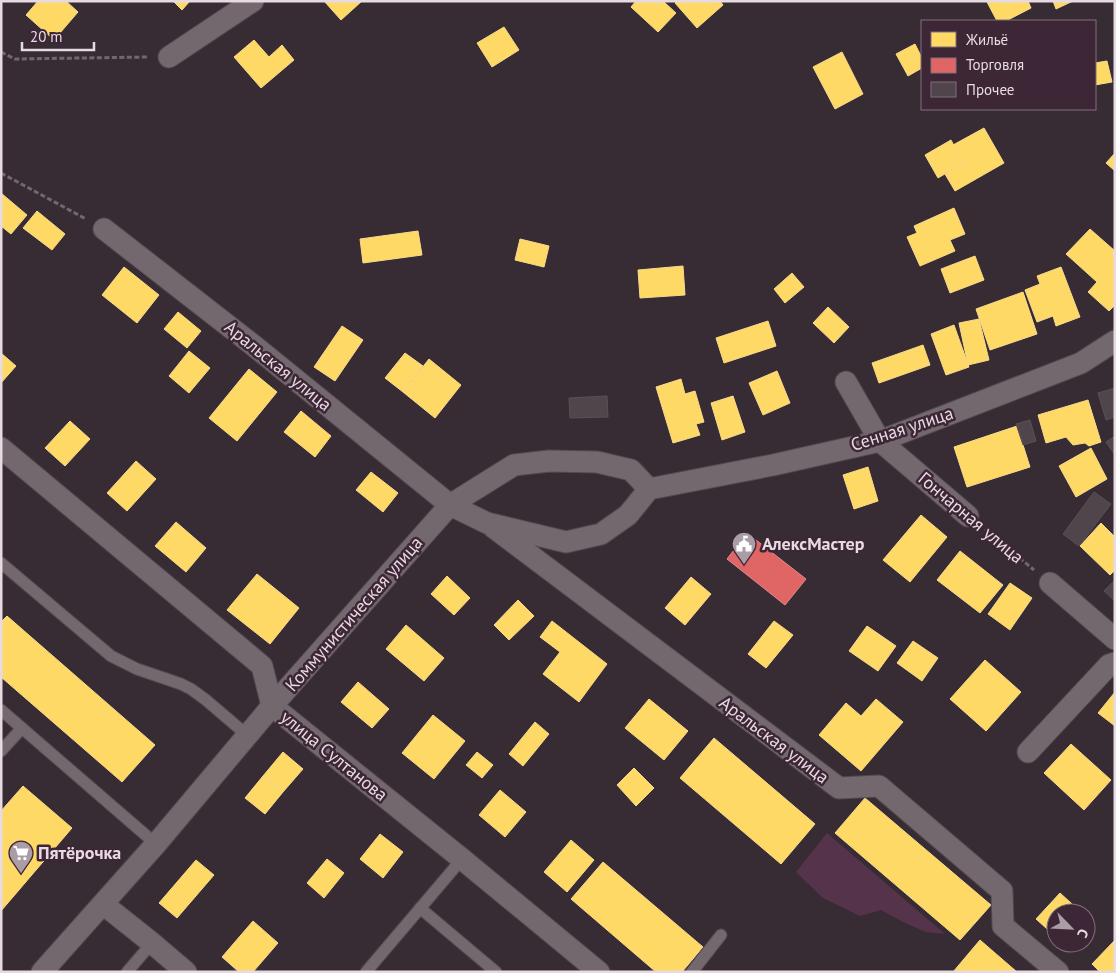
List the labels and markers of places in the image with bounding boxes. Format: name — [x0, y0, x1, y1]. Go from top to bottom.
public building icon: АлексМастер — [731, 531, 757, 565]
place label: АлексМастер — [762, 532, 865, 555]
supermarket icon: Пятёрочка — [8, 840, 34, 874]
place label: Пятёрочка — [38, 841, 121, 864]

